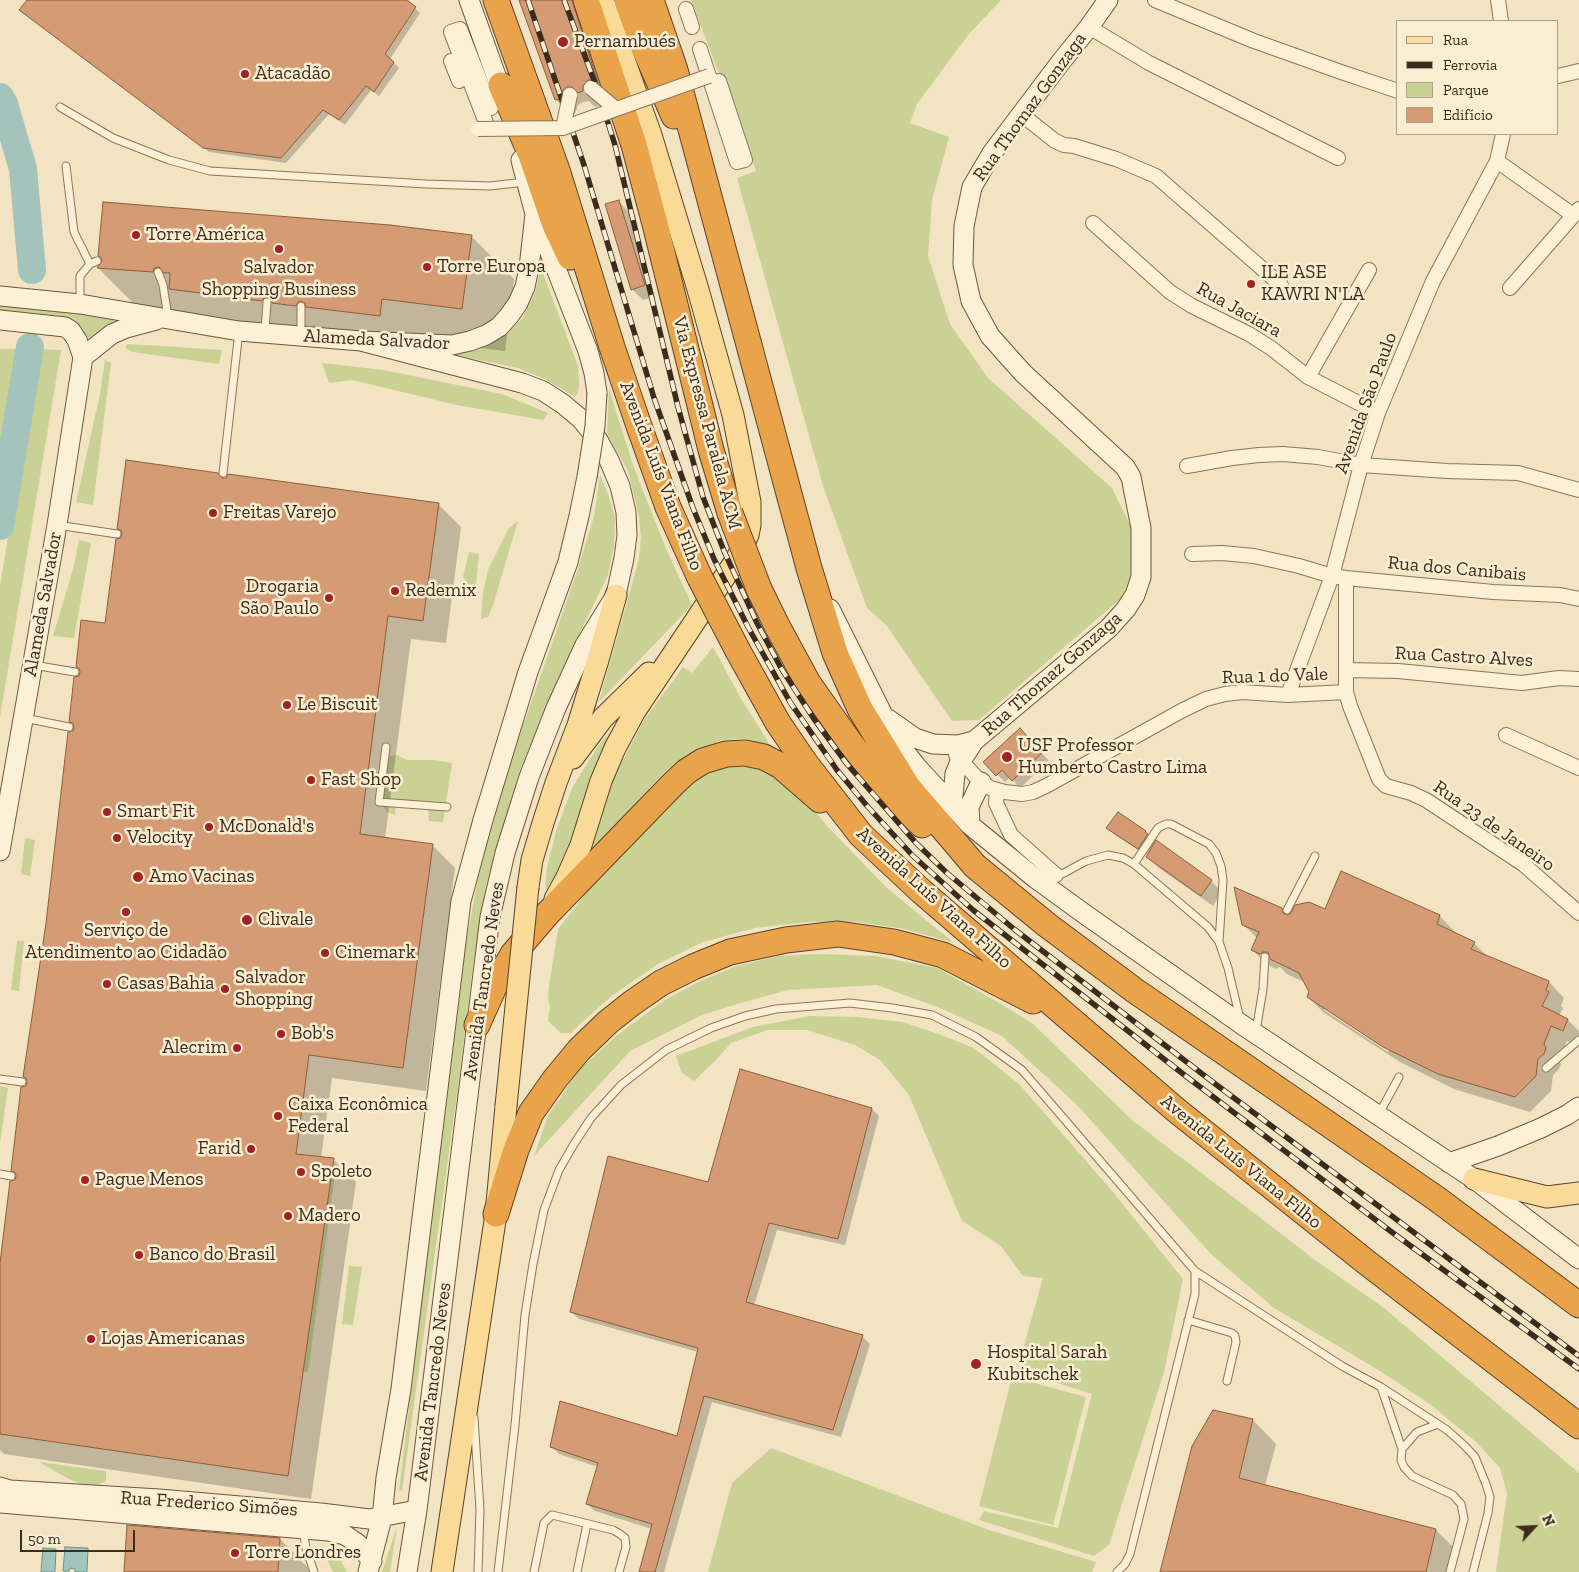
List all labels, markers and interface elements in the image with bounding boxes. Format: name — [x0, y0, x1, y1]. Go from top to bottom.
legend — [1396, 20, 1559, 135]
street label: Rua Thomaz Gonzaga — [968, 28, 1092, 186]
place label: Pernambués — [574, 31, 676, 53]
text: Rua — [1443, 31, 1468, 49]
marker: Pernambués — [556, 35, 570, 49]
text: Ferrovia — [1443, 56, 1497, 74]
place label: Atacadão — [255, 63, 331, 85]
marker: Atacadão — [239, 68, 251, 80]
text: Parque — [1443, 81, 1489, 99]
text: Edifício — [1443, 106, 1493, 124]
place label: Torre América — [146, 224, 264, 246]
marker: Torre América — [130, 229, 142, 241]
marker: Salvador Shopping Business — [273, 243, 285, 255]
place label: Torre Europa — [437, 256, 546, 278]
place label: Salvador Shopping Business — [202, 257, 356, 301]
marker: Torre Europa — [421, 261, 433, 273]
place label: ILE ASE KAWRI N'LA — [1261, 262, 1365, 306]
street label: Rua Jaciara — [1193, 277, 1285, 343]
marker: ILE ASE KAWRI N'LA — [1245, 278, 1257, 290]
street label: Via Expressa Paralela ACM — [668, 314, 746, 532]
street label: Alameda Salvador — [303, 325, 451, 355]
street label: Avenida São Paulo — [1330, 329, 1402, 477]
street label: Avenida Luís Viana Filho — [614, 378, 708, 574]
place label: Freitas Varejo — [223, 502, 336, 524]
marker: Freitas Varejo — [207, 507, 219, 519]
street label: Alameda Salvador — [19, 530, 67, 678]
street label: Rua dos Canibais — [1387, 552, 1527, 586]
place label: Drogaria São Paulo — [240, 576, 319, 620]
place label: Redemix — [405, 580, 476, 602]
marker: Redemix — [389, 585, 401, 597]
marker: Drogaria São Paulo — [323, 592, 335, 604]
street label: Rua Thomaz Gonzaga — [977, 607, 1127, 741]
street label: Rua Castro Alves — [1394, 642, 1534, 672]
street label: Rua 1 do Vale — [1222, 663, 1328, 689]
place label: Le Biscuit — [297, 694, 378, 716]
marker: Le Biscuit — [281, 699, 293, 711]
place label: USF Professor Humberto Castro Lima — [1018, 735, 1207, 779]
marker: USF Professor Humberto Castro Lima — [1000, 750, 1014, 764]
place label: Fast Shop — [321, 769, 401, 791]
marker: Fast Shop — [305, 774, 317, 786]
street label: Rua 23 de Janeiro — [1429, 776, 1559, 876]
place label: Smart Fit — [117, 801, 195, 823]
marker: Smart Fit — [101, 806, 113, 818]
place label: McDonald's — [219, 816, 314, 838]
marker: McDonald's — [203, 821, 215, 833]
street label: Avenida Luís Viana Filho — [852, 822, 1016, 974]
place label: Velocity — [127, 827, 193, 849]
marker: Velocity — [111, 832, 123, 844]
place label: Amo Vacinas — [149, 866, 255, 888]
marker: Amo Vacinas — [131, 870, 145, 884]
street label: Avenida Tancredo Neves — [459, 880, 509, 1082]
marker: Serviço de Atendimento ao Cidadão — [120, 906, 132, 918]
place label: Clivale — [258, 909, 313, 931]
marker: Clivale — [240, 913, 254, 927]
place label: Serviço de Atendimento ao Cidadão — [25, 920, 227, 964]
place label: Cinemark — [335, 942, 416, 964]
marker: Cinemark — [319, 947, 331, 959]
place label: Salvador Shopping — [235, 967, 313, 1011]
place label: Casas Bahia — [117, 973, 214, 995]
marker: Casas Bahia — [101, 978, 113, 990]
marker: Salvador Shopping — [219, 983, 231, 995]
place label: Bob's — [291, 1023, 334, 1045]
marker: Bob's — [275, 1028, 287, 1040]
place label: Alecrim — [162, 1037, 227, 1059]
marker: Alecrim — [231, 1042, 243, 1054]
street label: Avenida Luís Viana Filho — [1156, 1090, 1326, 1234]
place label: Caixa Econômica Federal — [288, 1094, 428, 1138]
marker: Caixa Econômica Federal — [272, 1110, 284, 1122]
place label: Farid — [198, 1138, 241, 1160]
marker: Farid — [245, 1143, 257, 1155]
place label: Spoleto — [311, 1161, 372, 1183]
marker: Spoleto — [295, 1166, 307, 1178]
place label: Pague Menos — [95, 1169, 203, 1191]
marker: Pague Menos — [79, 1174, 91, 1186]
place label: Madero — [298, 1205, 361, 1227]
marker: Madero — [282, 1210, 294, 1222]
place label: Banco do Brasil — [149, 1244, 275, 1266]
marker: Banco do Brasil — [133, 1249, 145, 1261]
street label: Avenida Tancredo Neves — [409, 1281, 457, 1483]
place label: Lojas Americanas — [101, 1328, 245, 1350]
marker: Lojas Americanas — [85, 1333, 97, 1345]
place label: Hospital Sarah Kubitschek — [987, 1342, 1107, 1386]
marker: Hospital Sarah Kubitschek — [969, 1357, 983, 1371]
street label: Rua Frederico Simões — [120, 1486, 298, 1522]
north arrow — [1509, 1502, 1559, 1552]
text: N — [1538, 1512, 1558, 1529]
scale bar — [22, 1520, 138, 1552]
text: 50 m — [28, 1530, 61, 1548]
place label: Torre Londres — [245, 1542, 361, 1564]
marker: Torre Londres — [229, 1547, 241, 1559]

